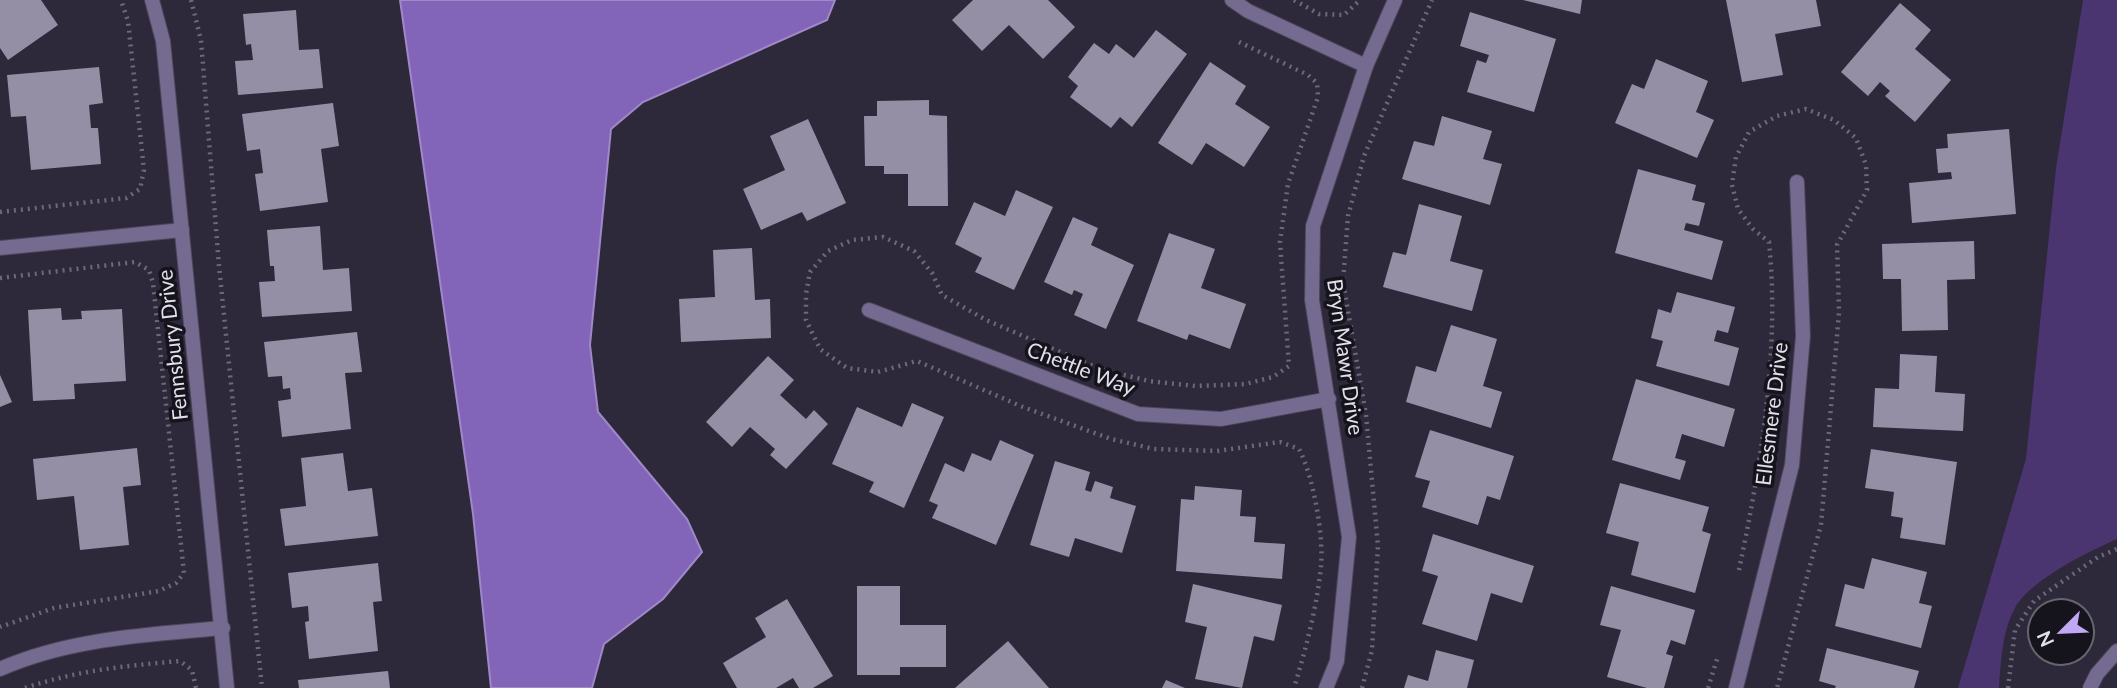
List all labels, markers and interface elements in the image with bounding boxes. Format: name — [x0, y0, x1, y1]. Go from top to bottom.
street label: Fennsbury Drive — [151, 269, 192, 422]
street label: Bryn Mawr Drive — [1323, 277, 1370, 437]
street label: Chettle Way — [1024, 336, 1139, 400]
street label: Ellesmere Drive — [1749, 341, 1792, 487]
north arrow — [2026, 597, 2096, 667]
text: N — [2032, 628, 2058, 650]

